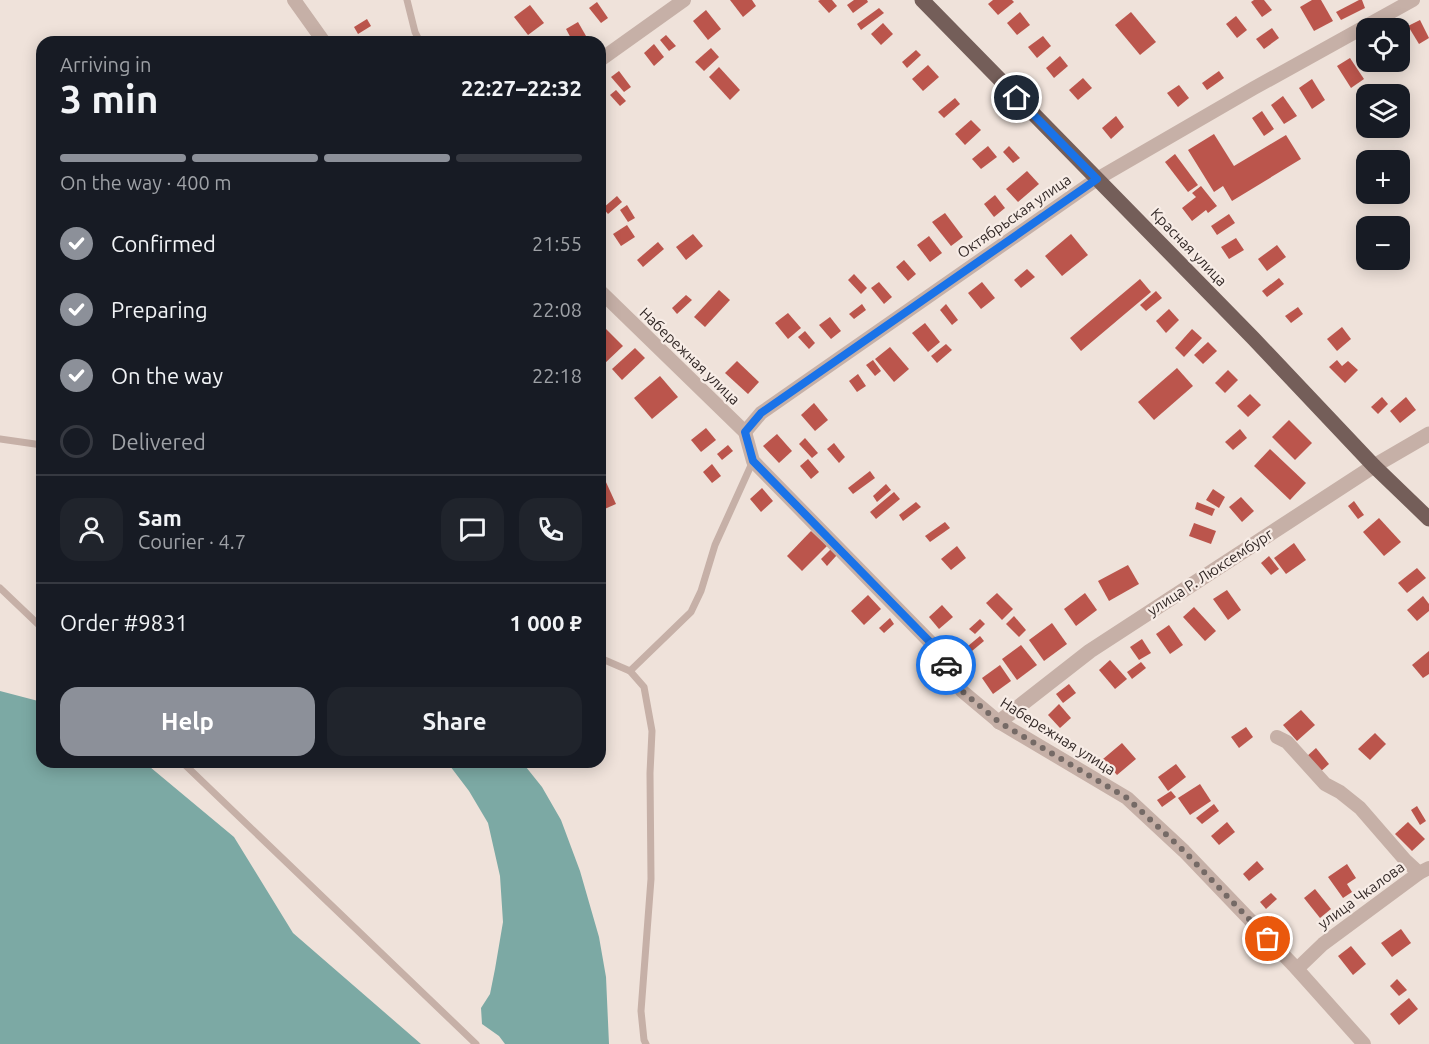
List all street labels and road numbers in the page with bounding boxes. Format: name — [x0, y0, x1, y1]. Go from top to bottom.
street label: Октябрьская улица — [954, 170, 1074, 262]
street label: Красная улица — [1148, 205, 1230, 289]
street label: Набережная улица — [636, 304, 744, 408]
street label: улица Р. Люксембург — [1144, 525, 1276, 619]
street label: Набережная улица — [997, 694, 1119, 778]
street label: улица Чкалова — [1314, 858, 1408, 932]

